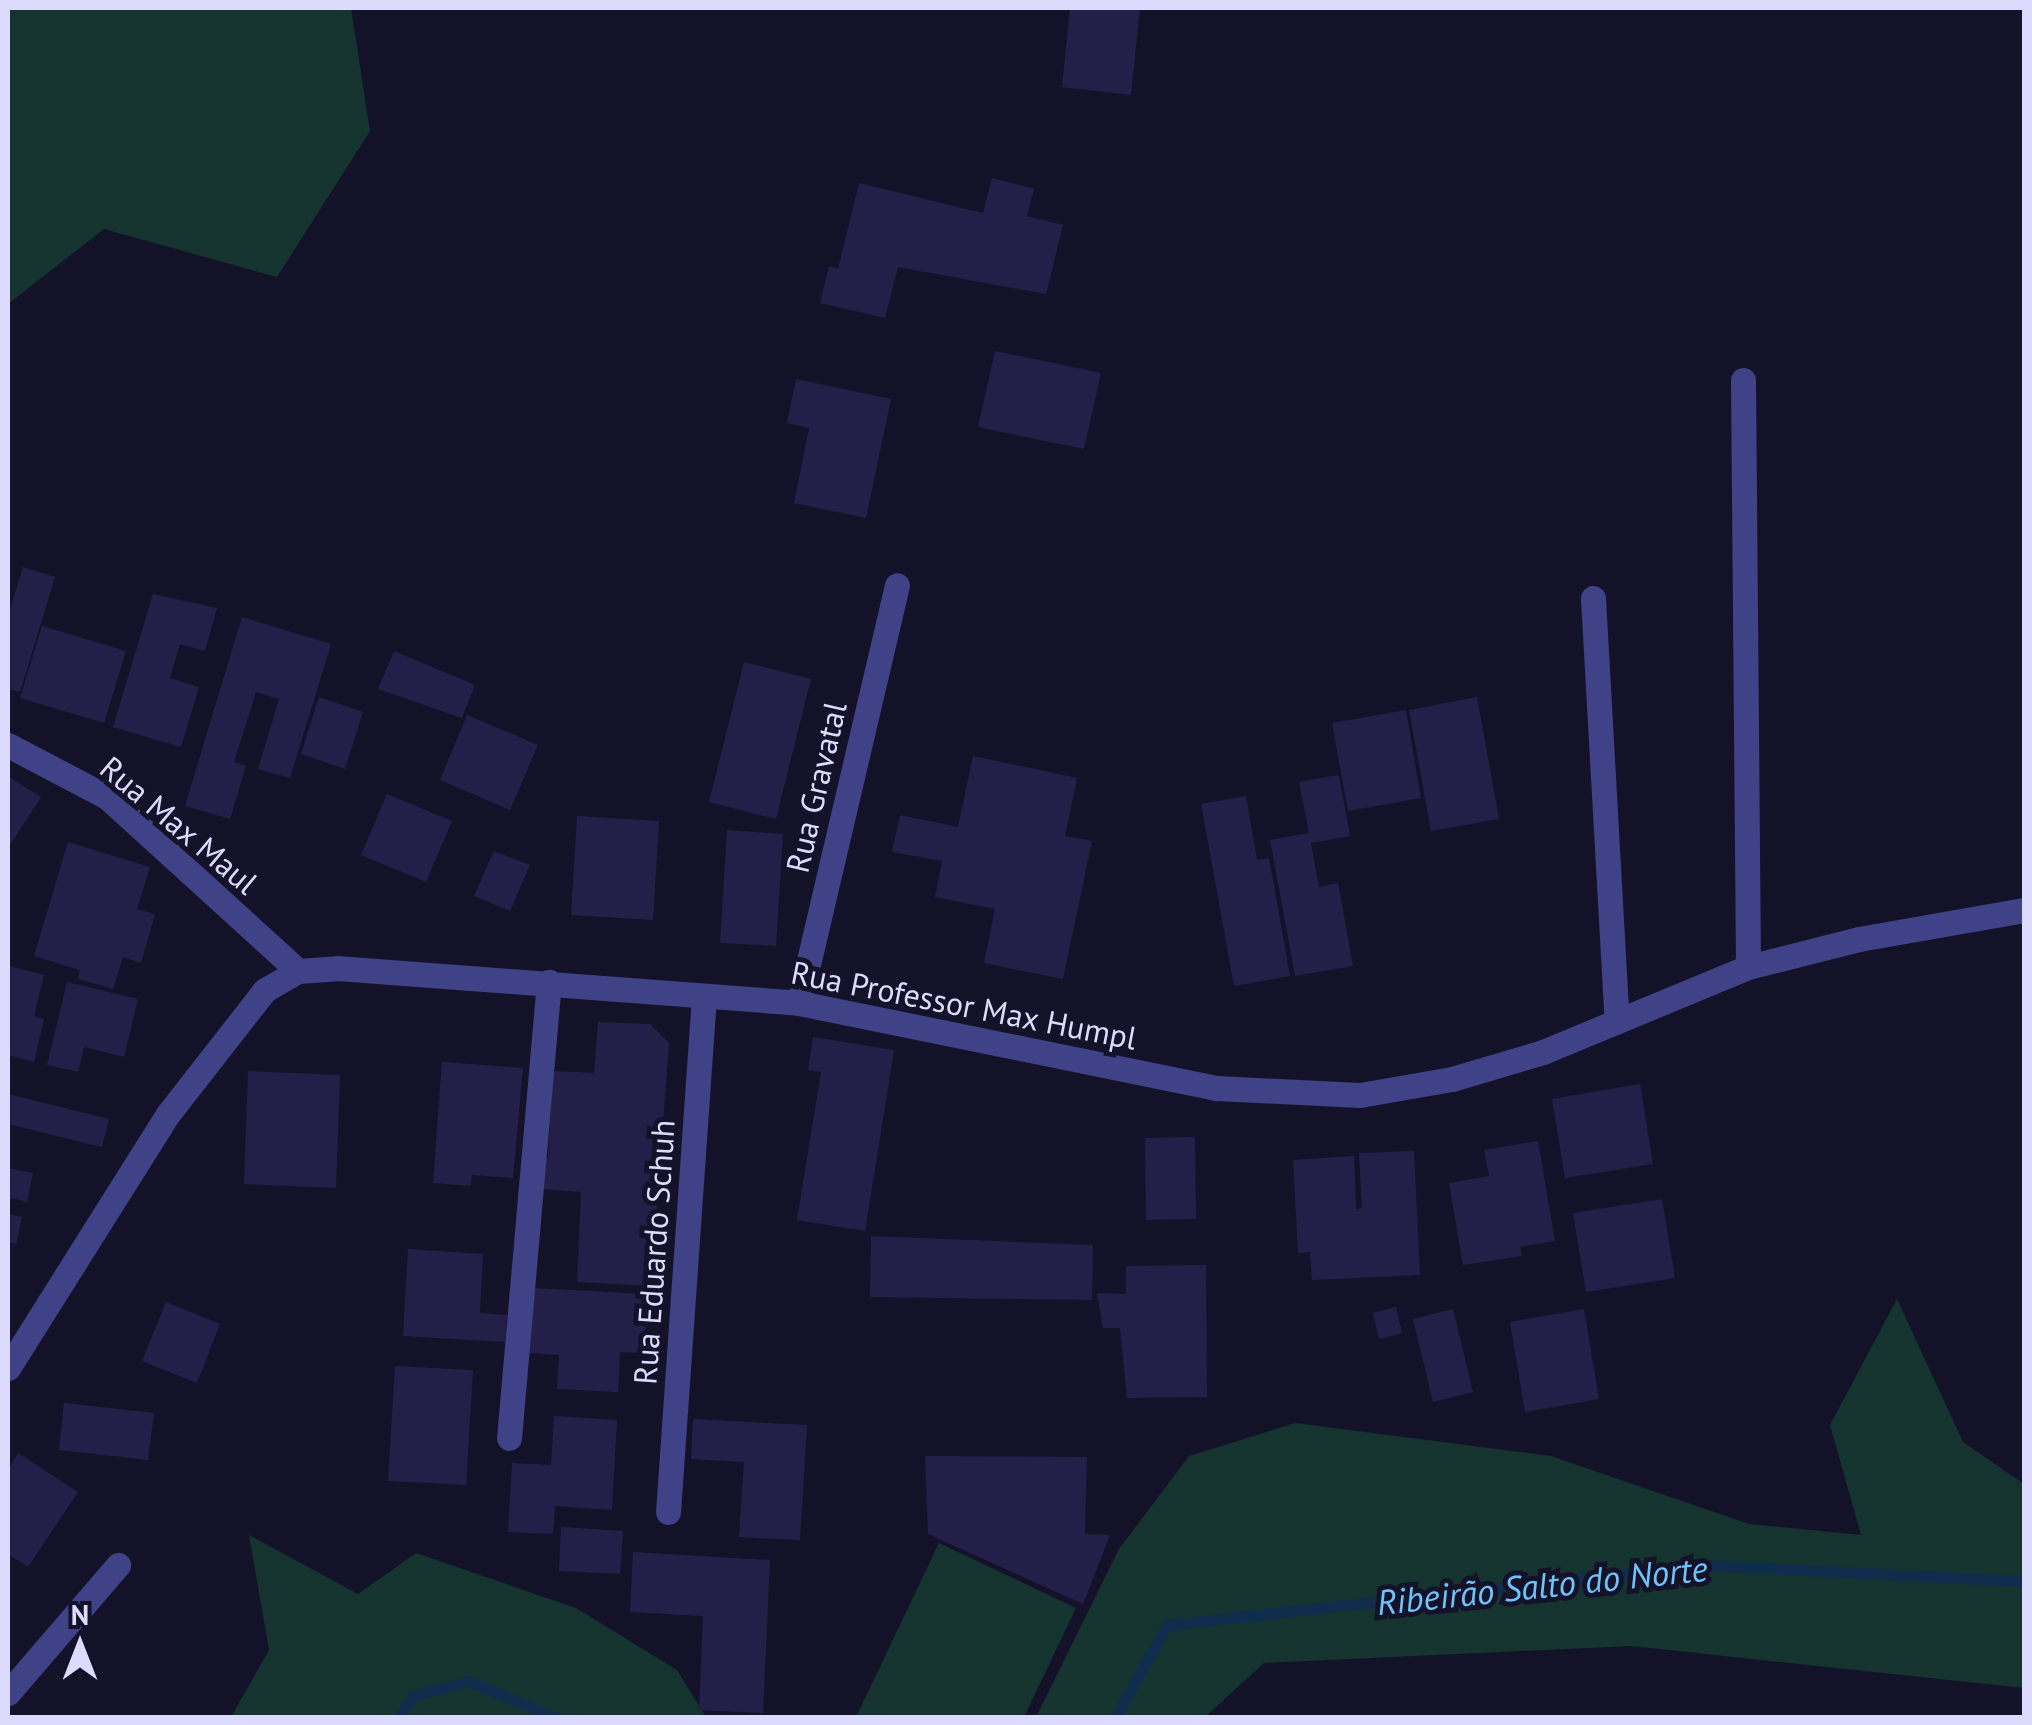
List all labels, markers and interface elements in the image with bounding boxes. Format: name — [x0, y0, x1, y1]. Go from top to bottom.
street label: Rua Gravatal — [778, 698, 854, 876]
street label: Rua Max Maul — [92, 748, 266, 902]
street label: Rua Professor Max Humpl — [788, 953, 1140, 1057]
street label: Rua Eduardo Schuh — [626, 1118, 682, 1386]
water label: Ribeirão Salto do Norte — [1375, 1547, 1709, 1623]
north arrow — [30, 1595, 130, 1695]
text: N — [71, 1596, 89, 1633]

